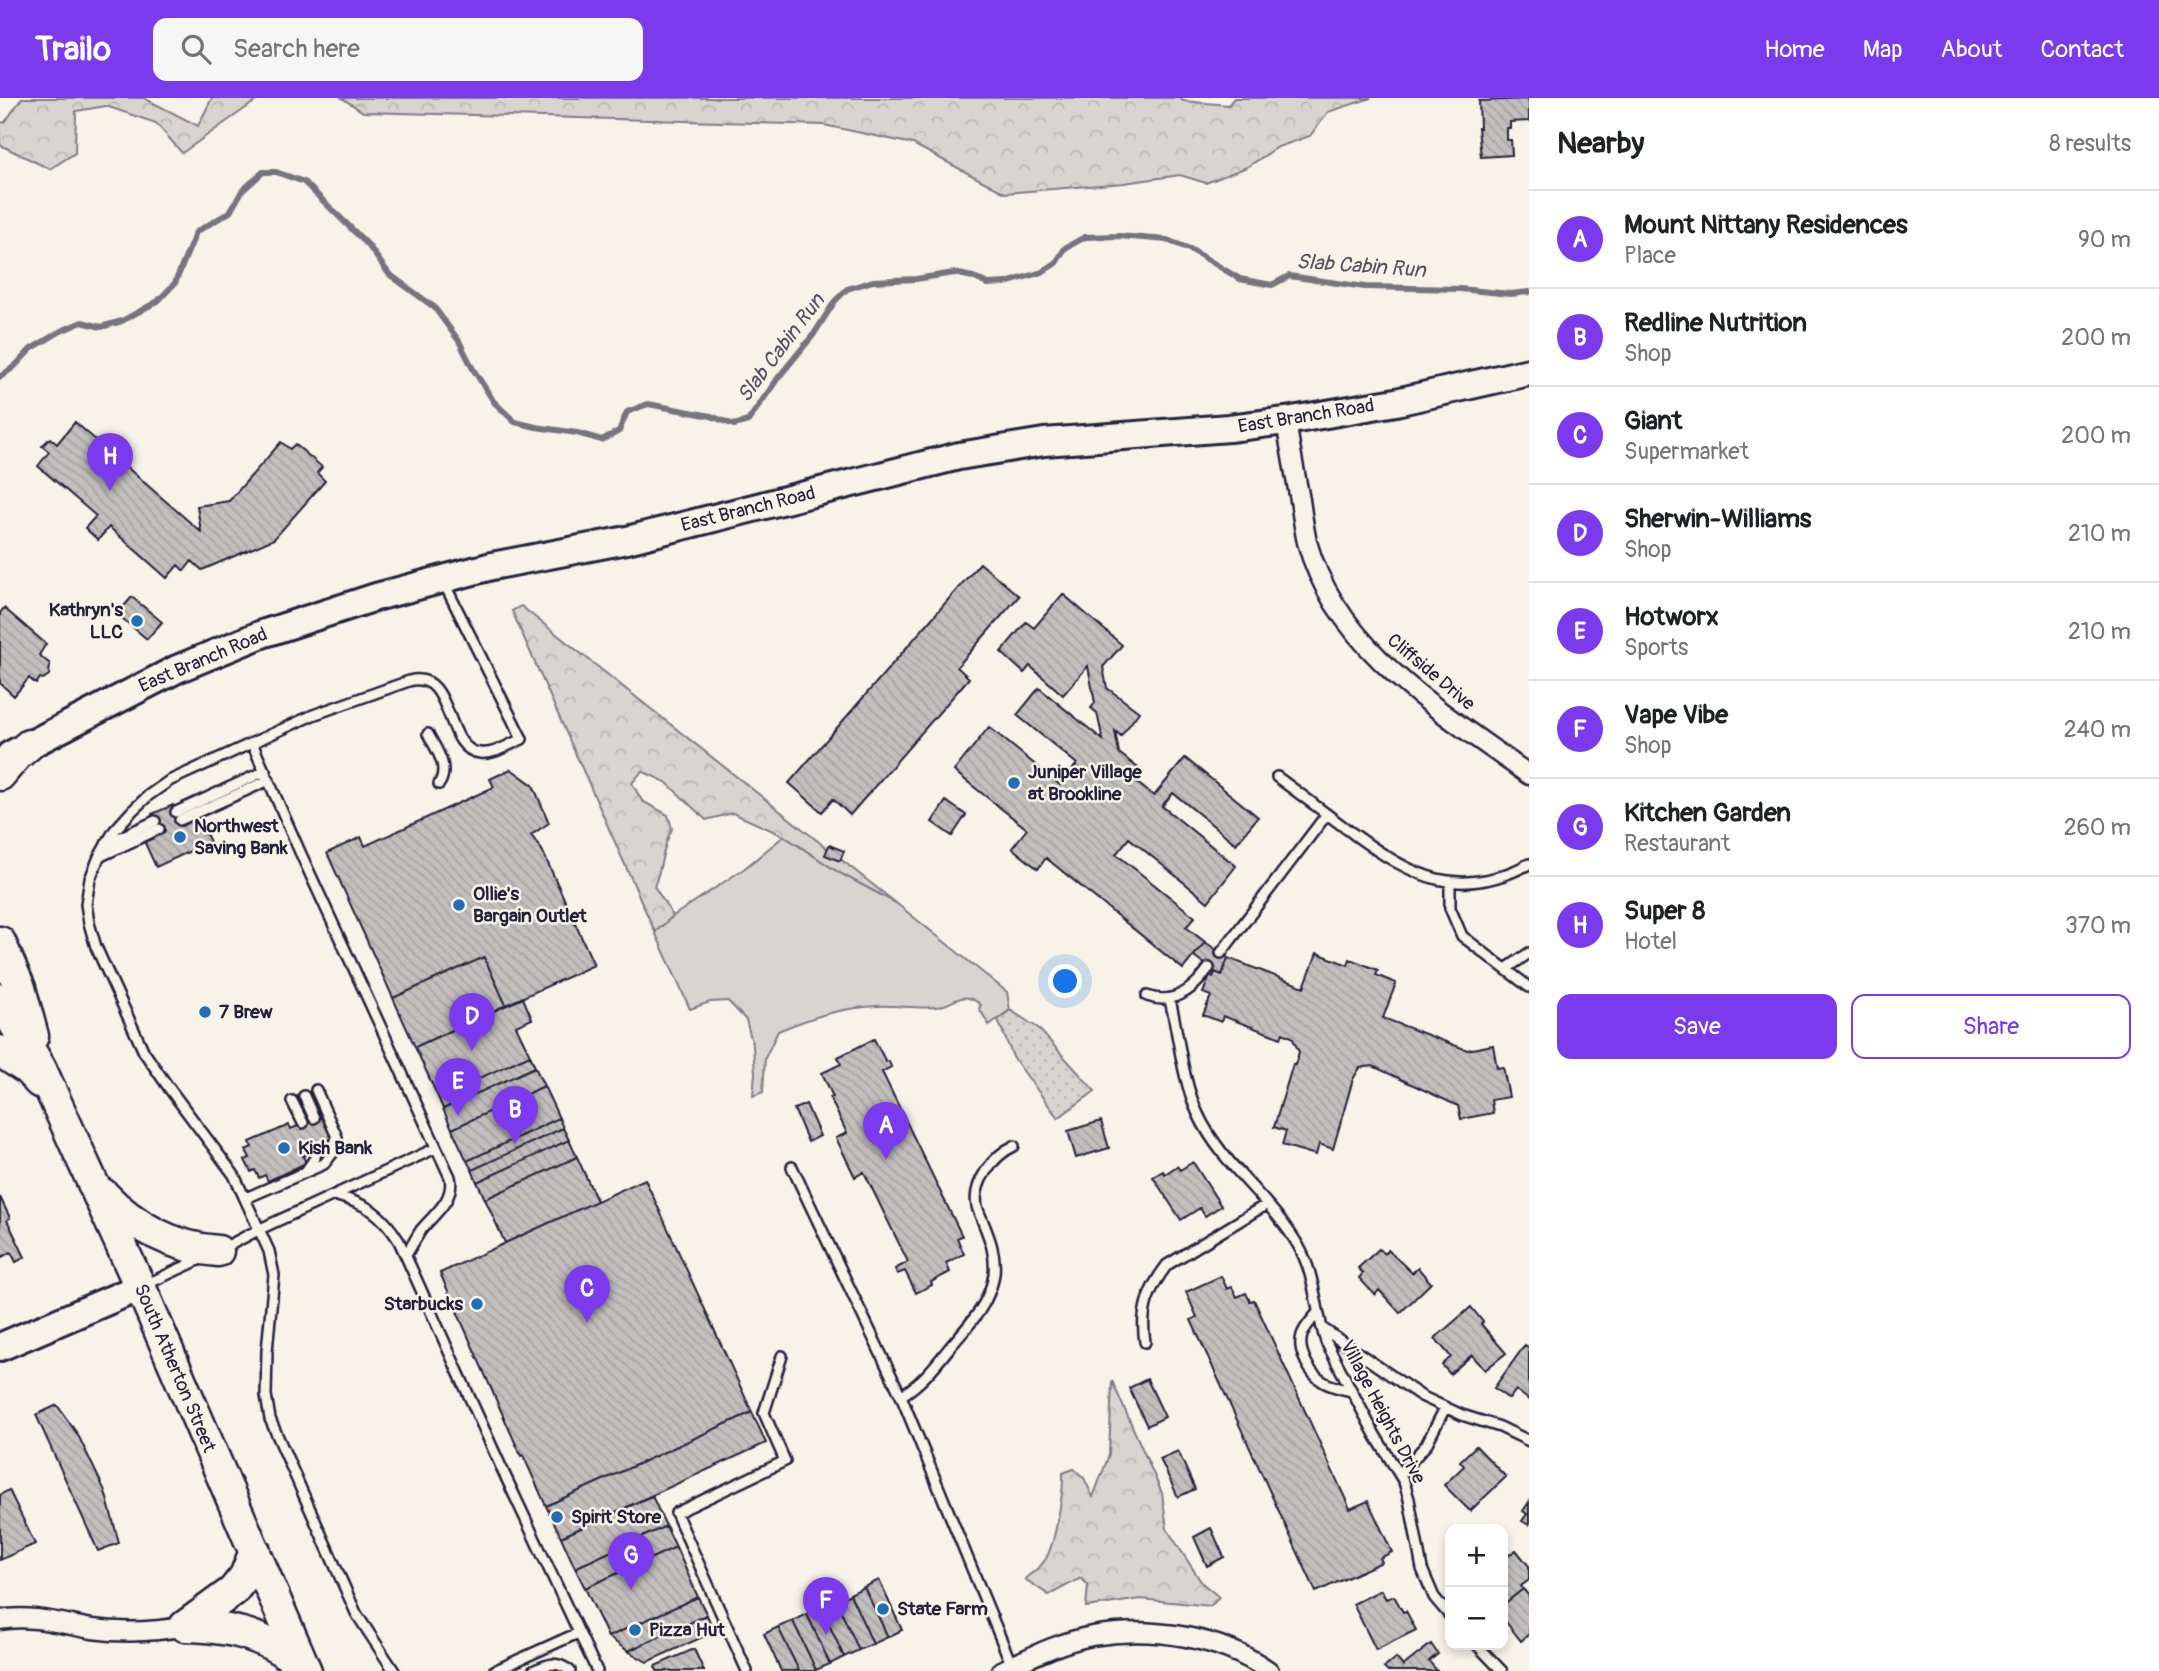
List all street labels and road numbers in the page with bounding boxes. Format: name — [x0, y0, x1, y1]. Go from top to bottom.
street label: East Branch Road — [1236, 393, 1376, 439]
street label: East Branch Road — [678, 481, 818, 537]
street label: East Branch Road — [135, 622, 271, 698]
street label: Cliffside Drive — [1382, 628, 1480, 716]
street label: South Atherton Street — [129, 1280, 221, 1456]
street label: Village Heights Drive — [1335, 1336, 1431, 1488]

